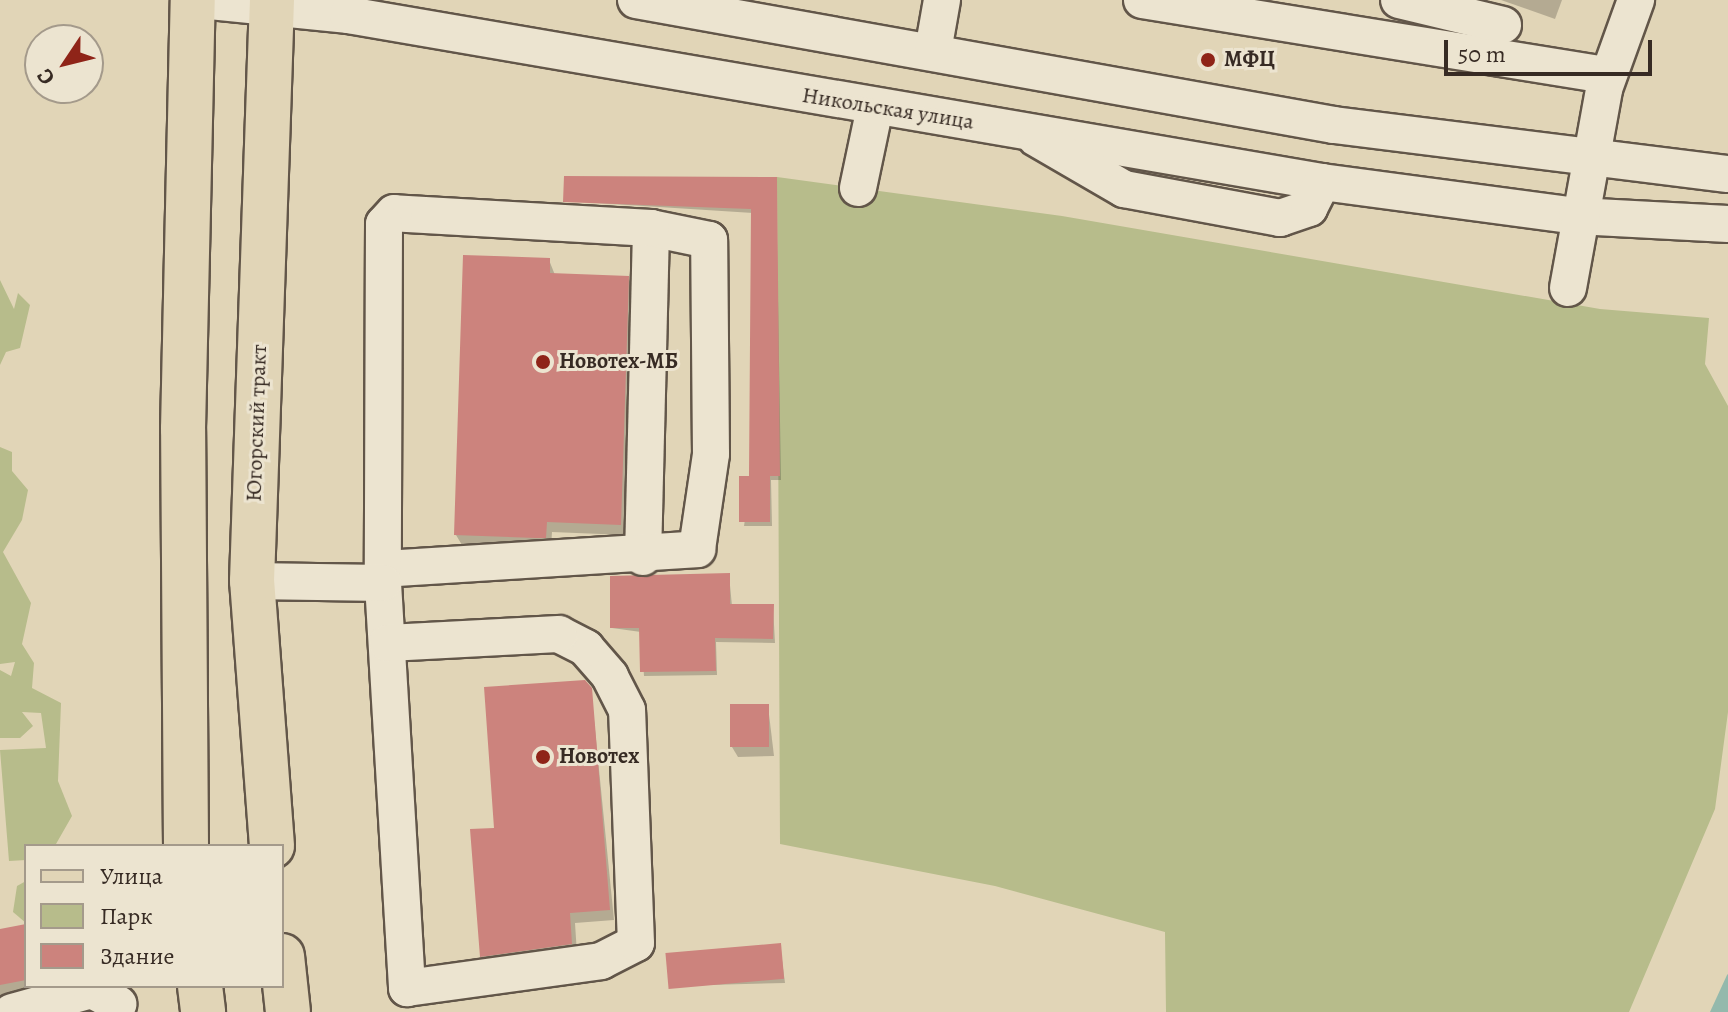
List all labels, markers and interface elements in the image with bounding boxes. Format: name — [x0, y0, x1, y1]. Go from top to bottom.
north arrow — [24, 24, 104, 104]
scale bar — [1448, 24, 1656, 74]
text: 50 m — [1458, 38, 1506, 70]
place label: МФЦ — [1224, 47, 1275, 73]
marker: МФЦ — [1199, 51, 1217, 69]
text: С — [30, 62, 62, 91]
street label: Никольская улица — [800, 82, 976, 136]
street label: Югорский тракт — [241, 344, 273, 502]
place label: Новотех-МБ — [559, 349, 678, 375]
marker: Новотех-МБ — [534, 353, 552, 371]
place label: Новотех — [559, 744, 640, 770]
marker: Новотех — [534, 748, 552, 766]
legend — [24, 844, 284, 988]
text: Улица — [100, 860, 163, 892]
text: Парк — [100, 900, 153, 932]
text: Здание — [100, 940, 175, 972]

